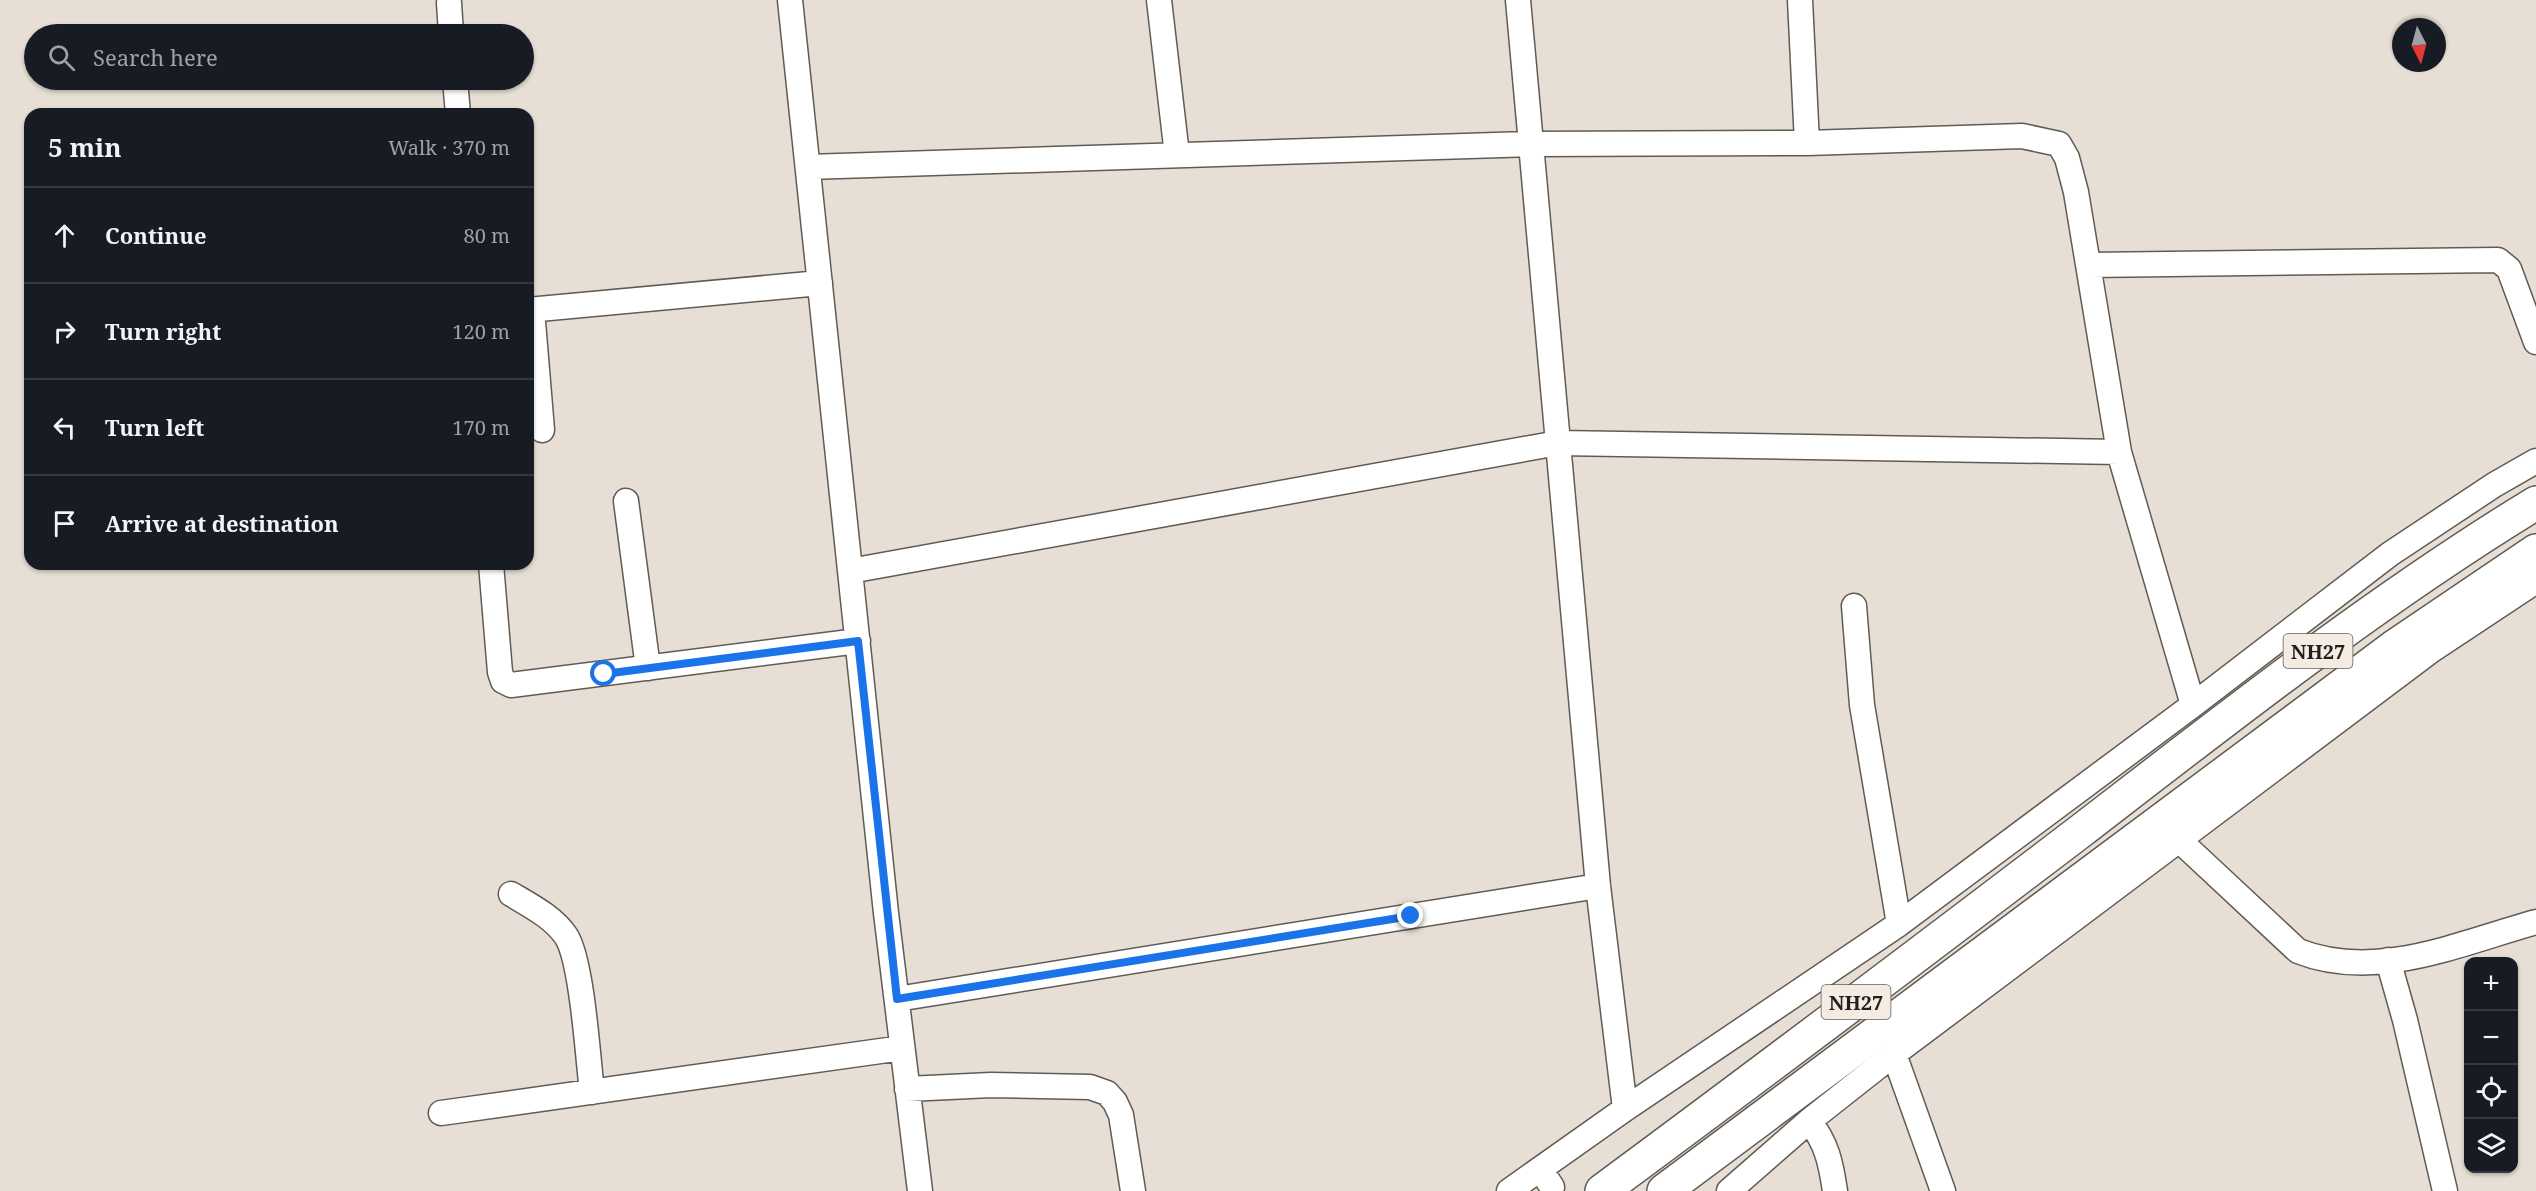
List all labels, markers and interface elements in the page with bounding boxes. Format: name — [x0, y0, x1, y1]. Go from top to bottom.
north arrow — [2392, 18, 2446, 72]
search box — [24, 24, 534, 90]
icon: search — [45, 41, 78, 74]
text: Search here — [93, 42, 218, 72]
text: 5 min — [48, 129, 122, 165]
text: Walk · 370 m — [388, 134, 510, 161]
icon: ahead — [48, 219, 81, 252]
text: Continue — [105, 220, 207, 250]
text: 80 m — [464, 222, 510, 249]
icon: right — [48, 315, 81, 348]
text: Turn right — [105, 316, 221, 346]
text: 120 m — [452, 318, 510, 345]
icon: left — [48, 411, 81, 444]
text: Turn left — [105, 412, 204, 442]
text: 170 m — [452, 414, 510, 441]
icon: arrive — [48, 507, 81, 540]
text: Arrive at destination — [105, 508, 339, 538]
road number: NH27 — [2284, 634, 2352, 668]
route start — [590, 660, 616, 686]
route end — [1397, 902, 1423, 928]
map controls — [2464, 957, 2518, 1173]
button: + — [2464, 957, 2518, 1011]
road number: NH27 — [1822, 985, 1890, 1019]
button: − — [2464, 1011, 2518, 1065]
button: locate — [2464, 1065, 2518, 1119]
button: layers — [2464, 1119, 2518, 1173]

